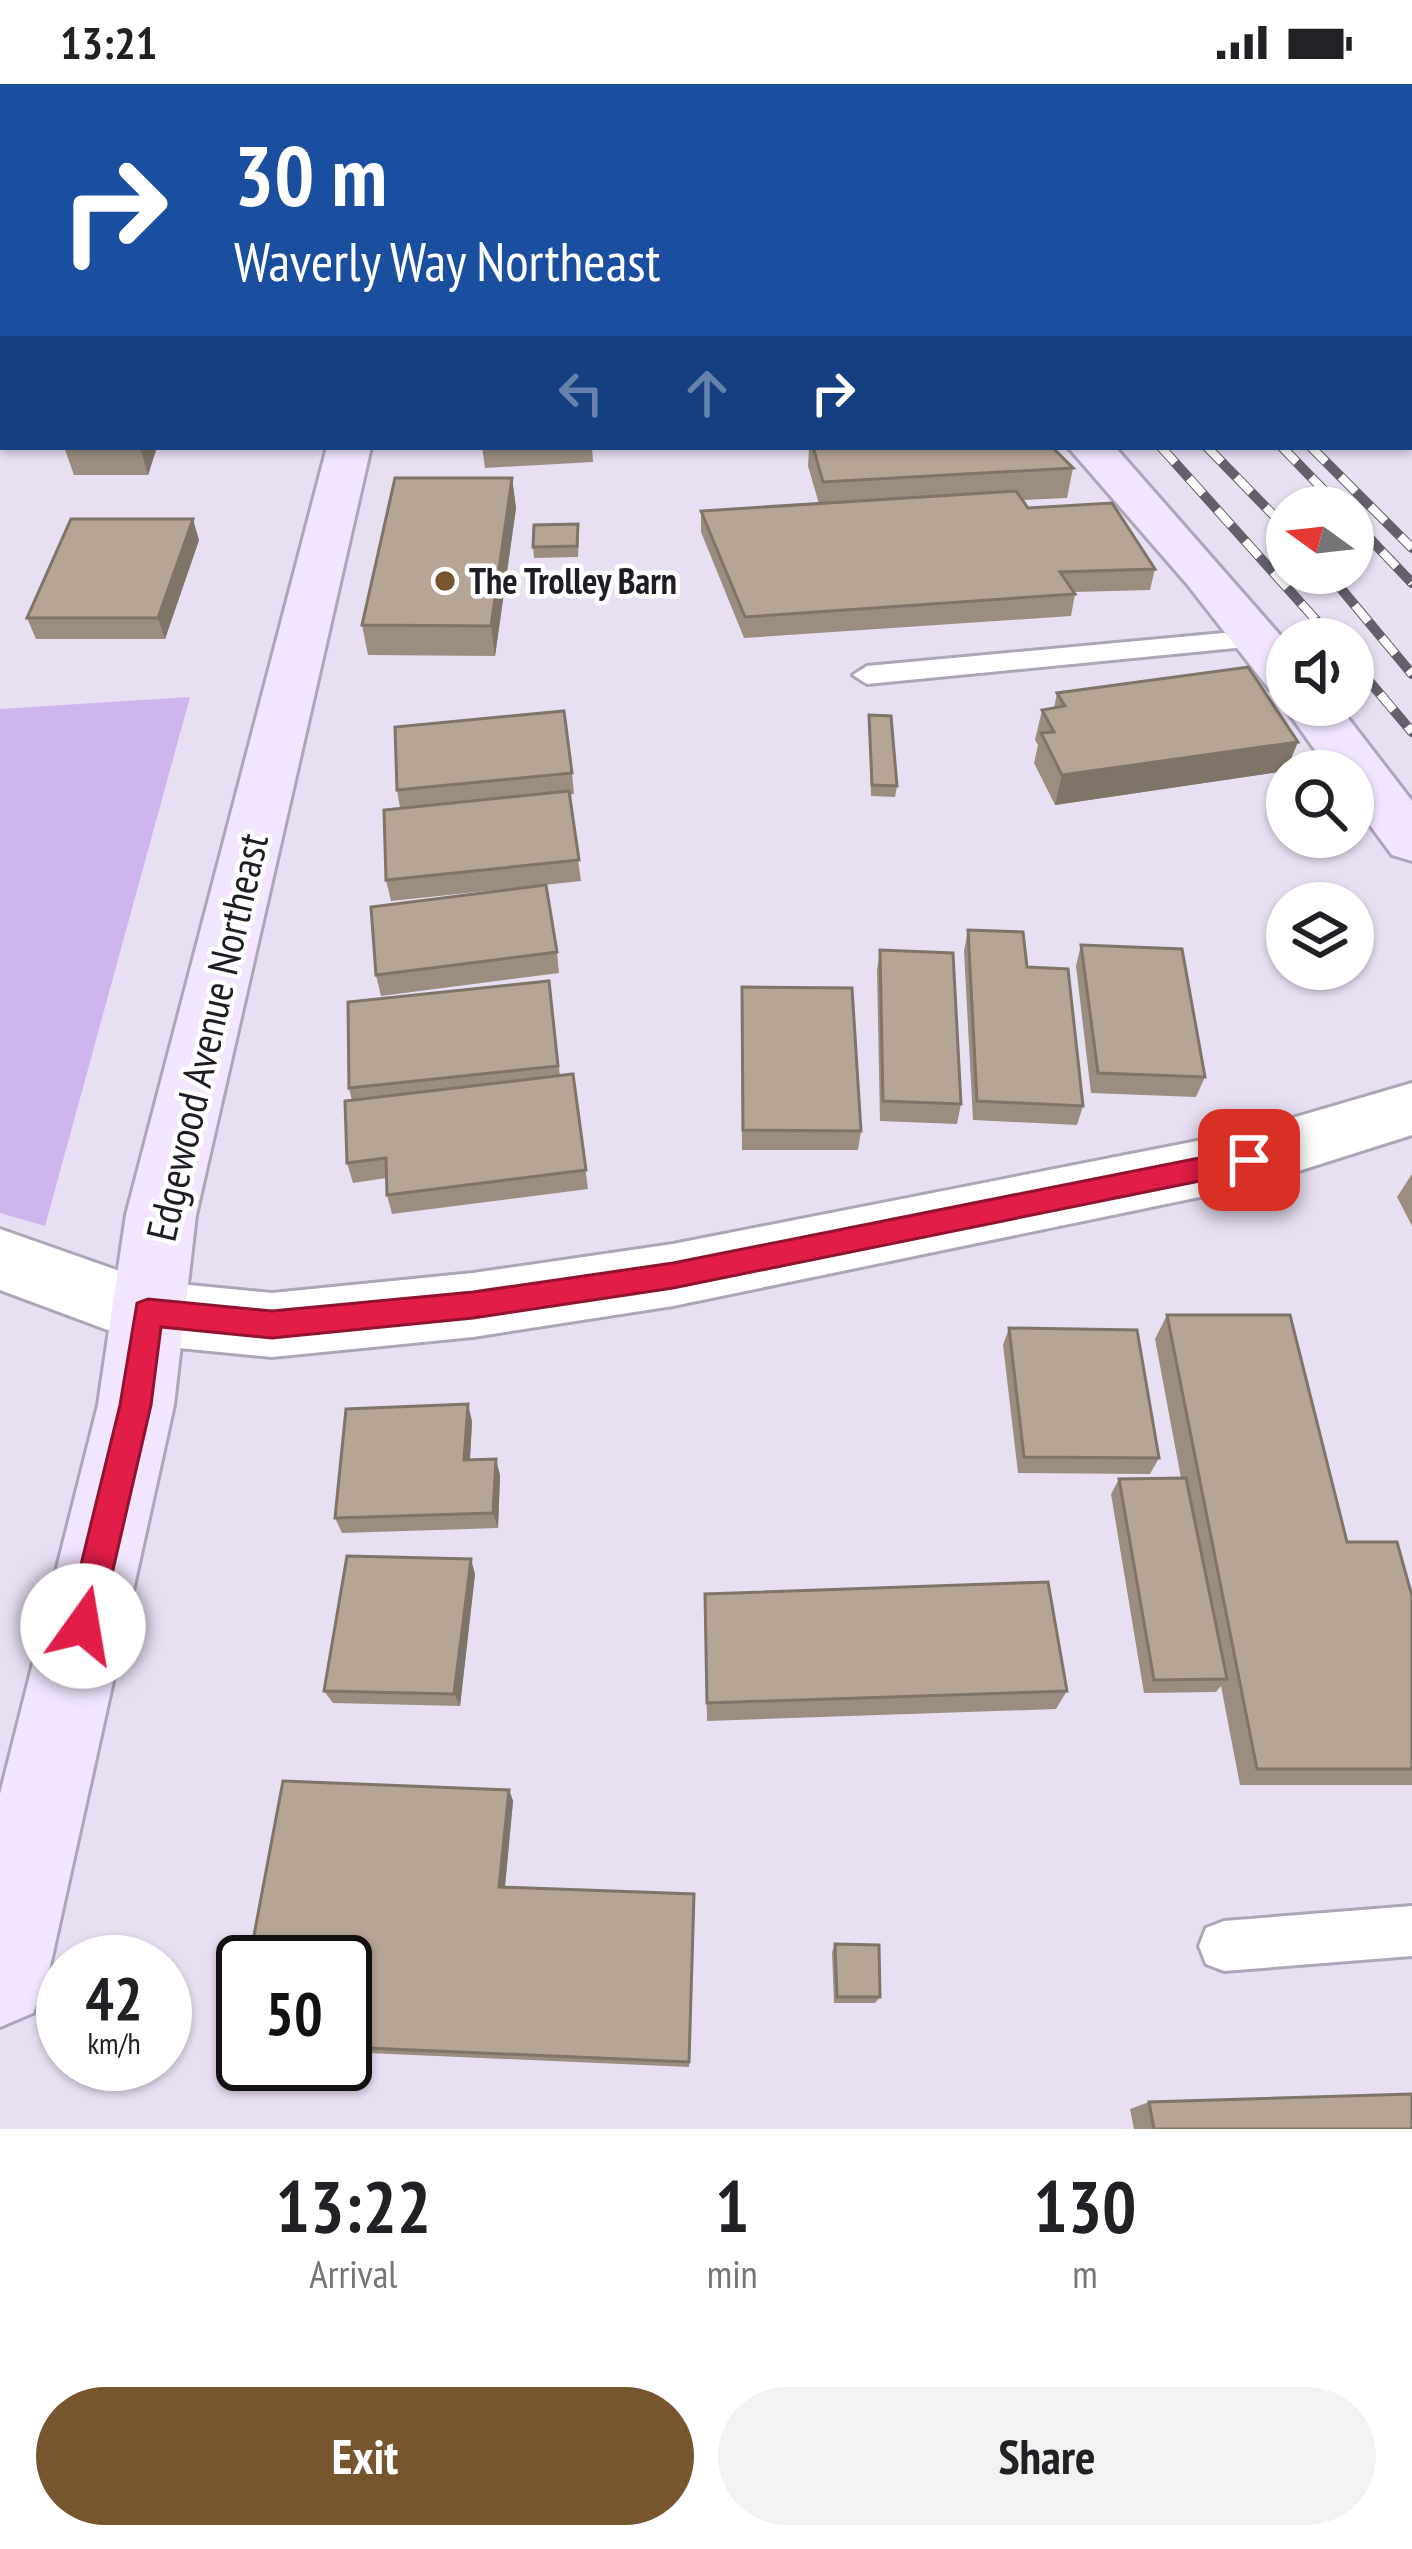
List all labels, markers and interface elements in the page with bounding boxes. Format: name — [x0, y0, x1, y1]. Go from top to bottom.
text: 13:21 — [60, 13, 157, 71]
text: 30 m — [234, 120, 387, 229]
icon: right — [36, 132, 192, 288]
text: Waverly Way Northeast — [234, 226, 660, 296]
icon: left — [548, 360, 614, 426]
icon: ahead — [674, 360, 740, 426]
icon: right — [800, 360, 866, 426]
north arrow — [1266, 486, 1374, 594]
map controls — [1266, 486, 1374, 990]
place label: The Trolley Barn — [469, 557, 677, 604]
marker: The Trolley Barn — [432, 568, 458, 594]
button: sound — [1266, 618, 1374, 726]
button: search — [1266, 750, 1374, 858]
street label: Edgewood Avenue Northeast — [133, 827, 280, 1246]
button: layers — [1266, 882, 1374, 990]
pin — [1198, 1109, 1300, 1211]
icon: arrive — [1216, 1127, 1282, 1193]
position arrow — [20, 1563, 146, 1689]
speed limit sign: 50 — [216, 1935, 372, 2091]
text: 42 — [85, 1959, 143, 2037]
text: km/h — [87, 2023, 141, 2062]
text: 13:22 — [276, 2159, 431, 2252]
text: 1 — [715, 2159, 749, 2252]
text: 130 — [1033, 2159, 1136, 2252]
text: Arrival — [309, 2248, 397, 2299]
text: min — [707, 2248, 758, 2299]
text: m — [1072, 2248, 1098, 2299]
button: Exit — [36, 2387, 694, 2525]
button: Share — [718, 2387, 1376, 2525]

